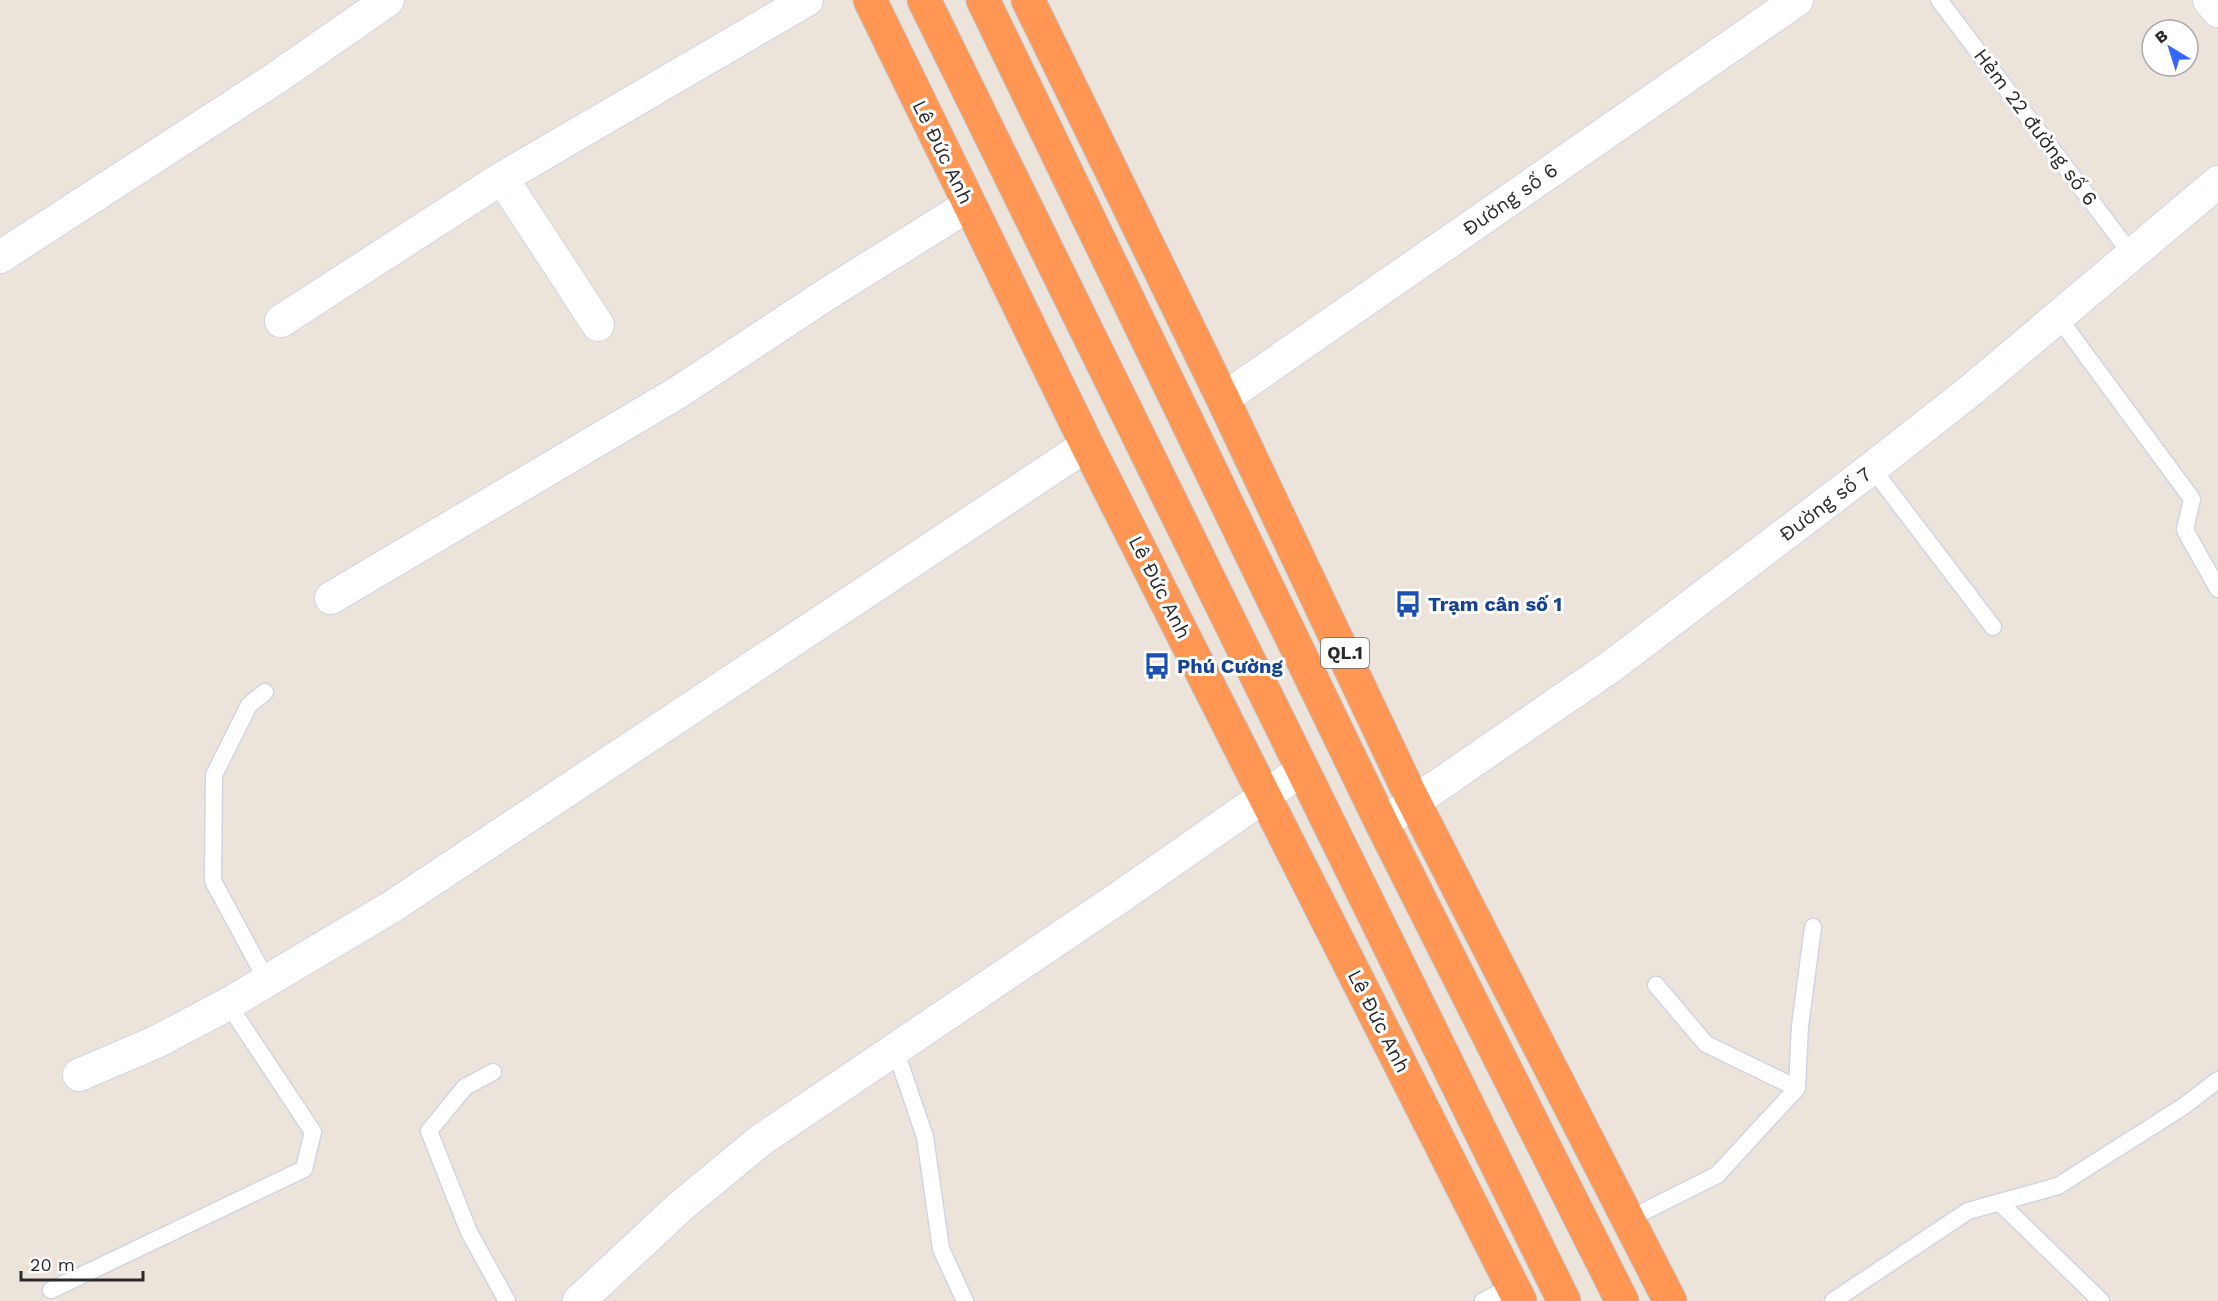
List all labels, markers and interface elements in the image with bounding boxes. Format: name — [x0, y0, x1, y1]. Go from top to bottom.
north arrow — [2140, 18, 2200, 78]
text: B — [2151, 26, 2171, 47]
street label: Hẻm 22 đường số 6 — [1969, 44, 2103, 210]
street label: Lê Đức Anh — [908, 96, 978, 208]
street label: Đường số 6 — [1458, 157, 1562, 241]
street label: Đường số 7 — [1774, 462, 1876, 546]
street label: Lê Đức Anh — [1124, 532, 1196, 642]
bus stop icon: Trạm cân số 1 — [1393, 589, 1423, 619]
place label: Trạm cân số 1 — [1428, 592, 1562, 616]
road number: QL.1 — [1321, 638, 1369, 668]
bus stop icon: Phú Cường — [1142, 651, 1172, 681]
place label: Phú Cường — [1177, 654, 1283, 678]
street label: Lê Đức Anh — [1343, 966, 1415, 1076]
scale bar — [21, 1244, 142, 1282]
text: 20 m — [30, 1254, 75, 1275]

